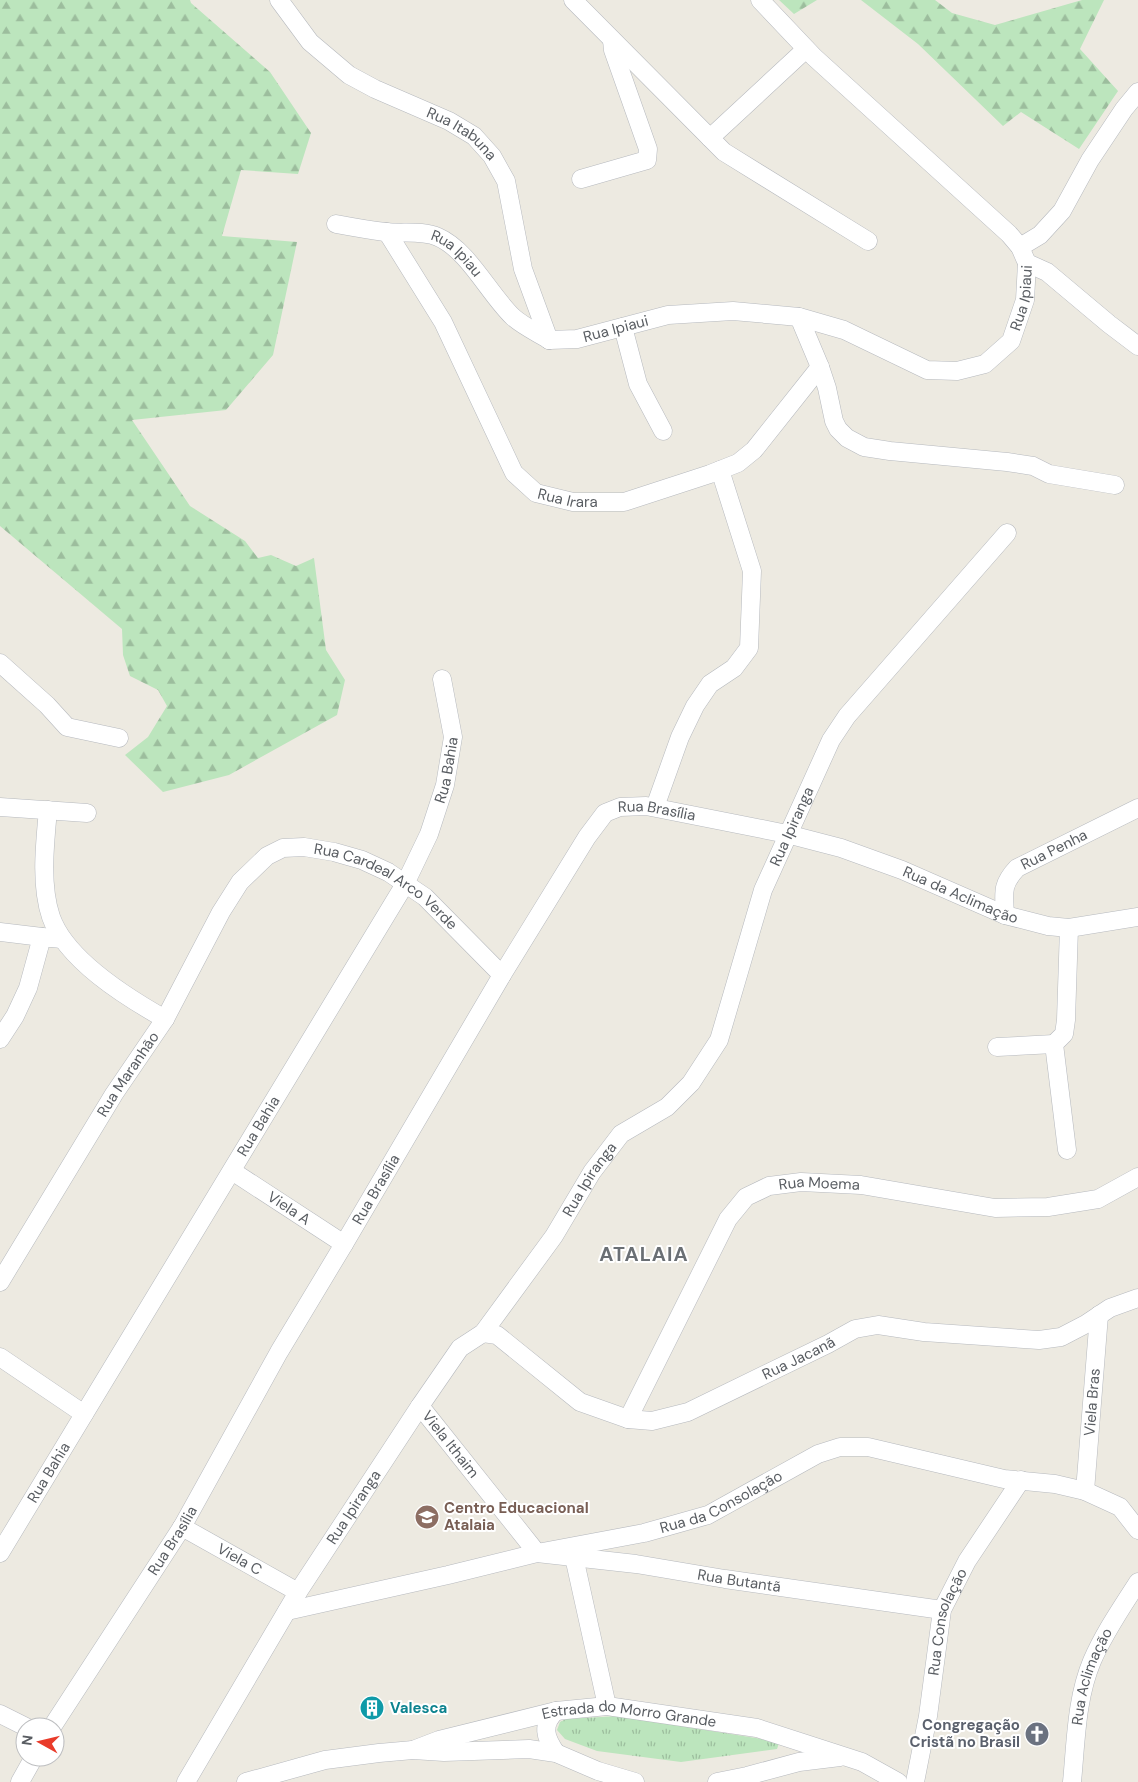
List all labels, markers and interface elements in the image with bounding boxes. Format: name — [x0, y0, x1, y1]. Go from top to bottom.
street label: Rua Itabuna — [423, 103, 501, 165]
street label: Rua Ipiau — [428, 225, 487, 281]
street label: Rua Ipiaui — [1005, 265, 1037, 333]
street label: Rua Ipiaui — [581, 311, 650, 347]
street label: Rua Irara — [536, 484, 598, 512]
street label: Rua Bahia — [430, 735, 463, 806]
street label: Rua Ipiranga — [765, 784, 818, 869]
street label: Rua Brasília — [617, 796, 697, 826]
street label: Rua Penha — [1017, 825, 1091, 875]
street label: Rua Cardeal Arco Verde — [313, 839, 462, 934]
street label: Rua da Aclimação — [900, 862, 1020, 928]
street label: Rua Maranhão — [92, 1028, 164, 1121]
street label: Rua Bahia — [232, 1092, 284, 1160]
street label: Rua Ipiranga — [558, 1138, 621, 1220]
street label: Rua Brasília — [348, 1150, 405, 1228]
street label: Rua Moema — [778, 1172, 860, 1195]
street label: Viela A — [264, 1187, 314, 1230]
district label: ATALAIA — [599, 1241, 689, 1267]
street label: Rua Jacanã — [759, 1332, 839, 1384]
street label: Viela Bras — [1079, 1368, 1105, 1437]
street label: Viela Ithaim — [417, 1406, 484, 1482]
street label: Rua Bahia — [23, 1439, 75, 1507]
street label: Rua Ipiranga — [322, 1466, 385, 1548]
street label: Rua da Consolação — [658, 1466, 786, 1538]
place label: Centro Educacional Atalaia — [444, 1498, 589, 1535]
street label: Rua Brasília — [143, 1502, 202, 1579]
school or university icon: Centro Educacional Atalaia — [414, 1504, 440, 1530]
street label: Viela C — [214, 1539, 266, 1580]
street label: Rua Butantã — [696, 1565, 782, 1597]
street label: Rua Consolação — [923, 1565, 972, 1677]
street label: Rua Aclimação — [1067, 1624, 1117, 1726]
building icon: Valesca — [359, 1695, 385, 1721]
street label: Estrada do Morro Grande — [540, 1696, 718, 1732]
place label: Valesca — [390, 1698, 447, 1718]
place label: Congregação Cristã no Brasil — [910, 1715, 1020, 1752]
north arrow — [15, 1717, 65, 1767]
church icon: Congregação Cristã no Brasil — [1024, 1721, 1050, 1747]
text: N — [18, 1734, 37, 1747]

